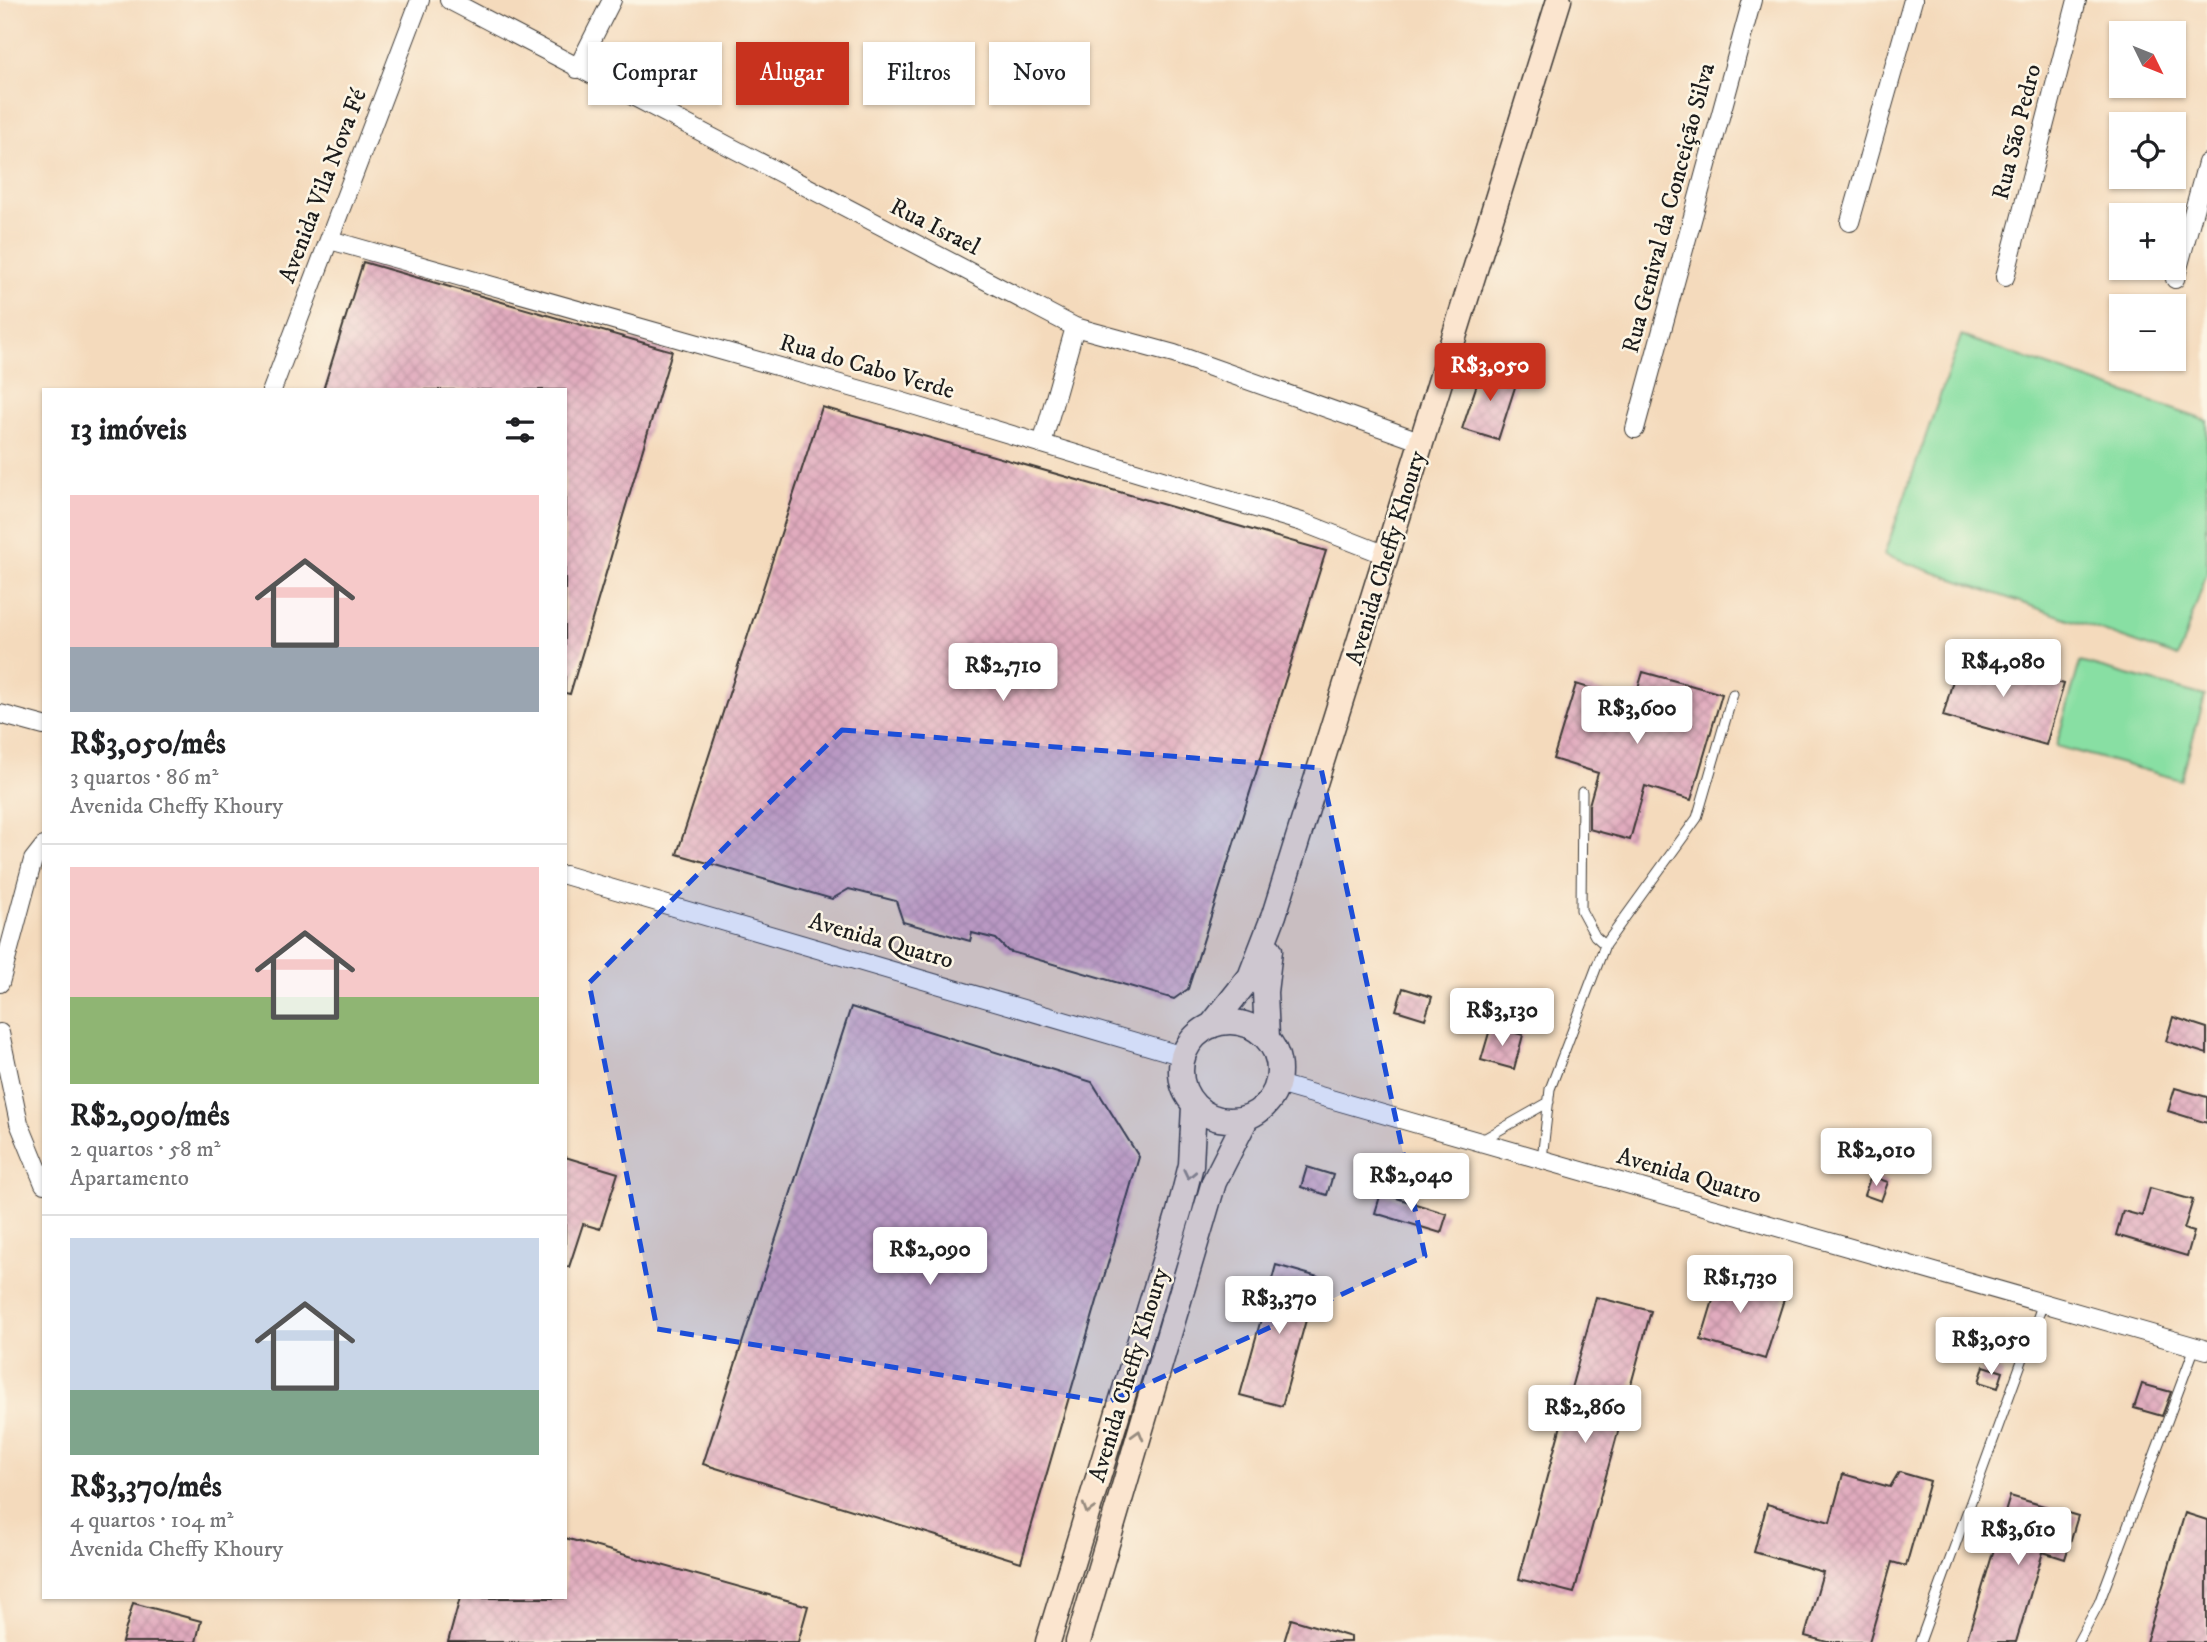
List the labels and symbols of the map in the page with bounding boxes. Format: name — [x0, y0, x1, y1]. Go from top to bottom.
north arrow — [2109, 21, 2186, 98]
street label: Rua Genival da Conceição Silva — [1616, 59, 1722, 356]
street label: Rua São Pedro — [1986, 61, 2048, 203]
street label: Avenida Vila Nova Fé — [272, 84, 374, 287]
street label: Rua Israel — [885, 192, 986, 263]
street label: Rua do Cabo Verde — [776, 328, 958, 406]
pin: R$3,050 — [1425, 344, 1555, 403]
street label: Avenida Cheffy Khoury — [1339, 447, 1433, 669]
pin: R$4,080 — [1938, 640, 2068, 699]
pin: R$2,710 — [938, 644, 1068, 703]
pin: R$3,600 — [1572, 686, 1702, 746]
street label: Avenida Quatro — [805, 906, 957, 976]
pin: R$3,130 — [1437, 988, 1567, 1048]
pin: R$2,010 — [1811, 1128, 1941, 1188]
street label: Avenida Quatro — [1613, 1141, 1765, 1211]
pin: R$2,040 — [1346, 1154, 1476, 1213]
one-way arrow — [1182, 1168, 1197, 1180]
pin: R$2,090 — [865, 1228, 995, 1287]
pin: R$1,730 — [1675, 1256, 1805, 1315]
street label: Avenida Cheffy Khoury — [1082, 1264, 1176, 1486]
pin: R$3,370 — [1214, 1276, 1344, 1336]
pin: R$3,050 — [1926, 1318, 2056, 1377]
pin: R$2,860 — [1520, 1386, 1650, 1445]
one-way arrow — [1129, 1430, 1144, 1442]
one-way arrow — [1082, 1502, 1096, 1515]
pin: R$3,610 — [1953, 1508, 2083, 1567]

